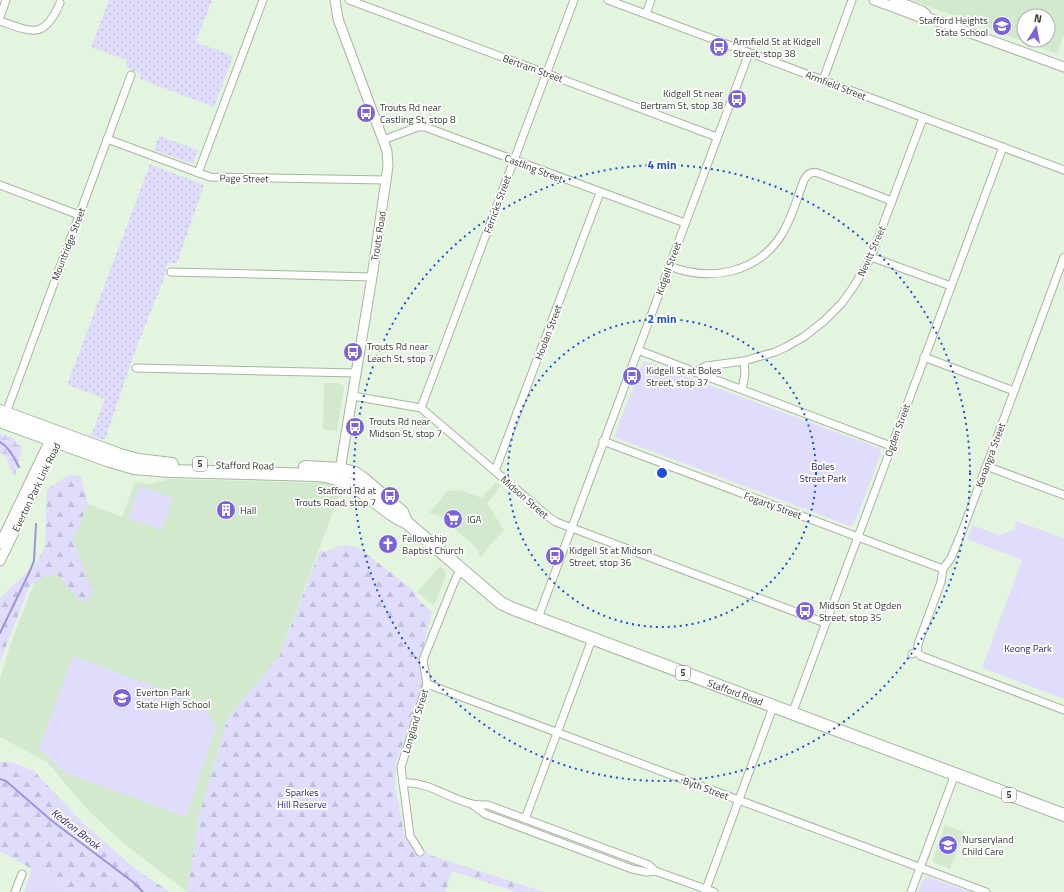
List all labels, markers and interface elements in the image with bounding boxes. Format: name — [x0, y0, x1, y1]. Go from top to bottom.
north arrow — [1016, 8, 1056, 48]
text: N — [1033, 10, 1043, 27]
place label: Stafford Heights State School — [919, 13, 988, 40]
school or university icon: Stafford Heights State School — [991, 15, 1013, 37]
place label: Armfield St at Kidgell Street, stop 38 — [733, 34, 821, 61]
bus stop icon: Armfield St at Kidgell Street, stop 38 — [708, 36, 730, 58]
street label: Bertram Street — [501, 51, 565, 86]
street label: Armfield Street — [803, 67, 869, 104]
place label: Kidgell St near Bertram St, stop 38 — [640, 86, 724, 113]
bus stop icon: Kidgell St near Bertram St, stop 38 — [726, 88, 748, 110]
place label: Trouts Rd near Castling St, stop 8 — [380, 100, 456, 127]
bus stop icon: Trouts Rd near Castling St, stop 8 — [355, 102, 377, 124]
street label: Castling Street — [502, 150, 566, 187]
text: 4 min — [647, 155, 677, 174]
street label: Page Street — [219, 171, 269, 186]
street label: Ferricks Street — [480, 172, 515, 235]
street label: Mountridge Street — [48, 205, 89, 283]
street label: Trouts Road — [367, 210, 390, 262]
street label: Nevitt Street — [854, 223, 889, 279]
street label: Kidgell Street — [652, 239, 685, 297]
street label: Hoolan Street — [531, 302, 566, 362]
text: 2 min — [647, 309, 677, 328]
place label: Trouts Rd near Leach St, stop 7 — [367, 339, 434, 366]
bus stop icon: Trouts Rd near Leach St, stop 7 — [342, 341, 364, 363]
place label: Kidgell St at Boles Street, stop 37 — [646, 363, 722, 390]
bus stop icon: Kidgell St at Boles Street, stop 37 — [621, 365, 643, 387]
street label: Ogden Street — [881, 401, 914, 459]
place label: Trouts Rd near Midson St, stop 7 — [369, 414, 442, 441]
bus stop icon: Trouts Rd near Midson St, stop 7 — [344, 416, 366, 438]
street label: Kanangra Street — [972, 420, 1009, 490]
street label: Everton Park Link Road — [8, 440, 65, 534]
road number: 5 — [193, 457, 207, 471]
street label: Stafford Road — [216, 457, 274, 474]
park label: Boles Street Park — [799, 459, 847, 486]
centre of rings — [655, 466, 669, 480]
street label: Midson Street — [497, 472, 552, 523]
place label: Stafford Rd at Trouts Road, stop 7 — [295, 483, 376, 510]
bus stop icon: Stafford Rd at Trouts Road, stop 7 — [379, 485, 401, 507]
street label: Fogarty Street — [742, 488, 804, 523]
building icon: Hall — [215, 499, 237, 521]
place label: Hall — [240, 503, 256, 518]
supermarket icon: IGA — [442, 508, 464, 530]
place label: IGA — [467, 512, 482, 527]
place label: Fellowship Baptist Church — [402, 531, 464, 558]
church icon: Fellowship Baptist Church — [377, 533, 399, 555]
place label: Kidgell St at Midson Street, stop 36 — [569, 543, 652, 570]
bus stop icon: Kidgell St at Midson Street, stop 36 — [544, 545, 566, 567]
place label: Midson St at Ogden Street, stop 35 — [819, 598, 902, 625]
bus stop icon: Midson St at Ogden Street, stop 35 — [794, 600, 816, 622]
park label: Keong Park — [1004, 641, 1052, 656]
road number: 5 — [676, 666, 690, 680]
street label: Stafford Road — [705, 675, 765, 710]
place label: Everton Park State High School — [136, 685, 210, 712]
school or university icon: Everton Park State High School — [111, 687, 133, 709]
street label: Longland Street — [399, 687, 433, 755]
street label: Byth Street — [681, 773, 731, 804]
park label: Sparkes Hill Reserve — [277, 785, 327, 812]
road number: 5 — [1002, 788, 1016, 802]
water label: Kedron Brook — [48, 805, 105, 854]
place label: Nurseryland Child Care — [962, 832, 1014, 859]
school or university icon: Nurseryland Child Care — [937, 834, 959, 856]

